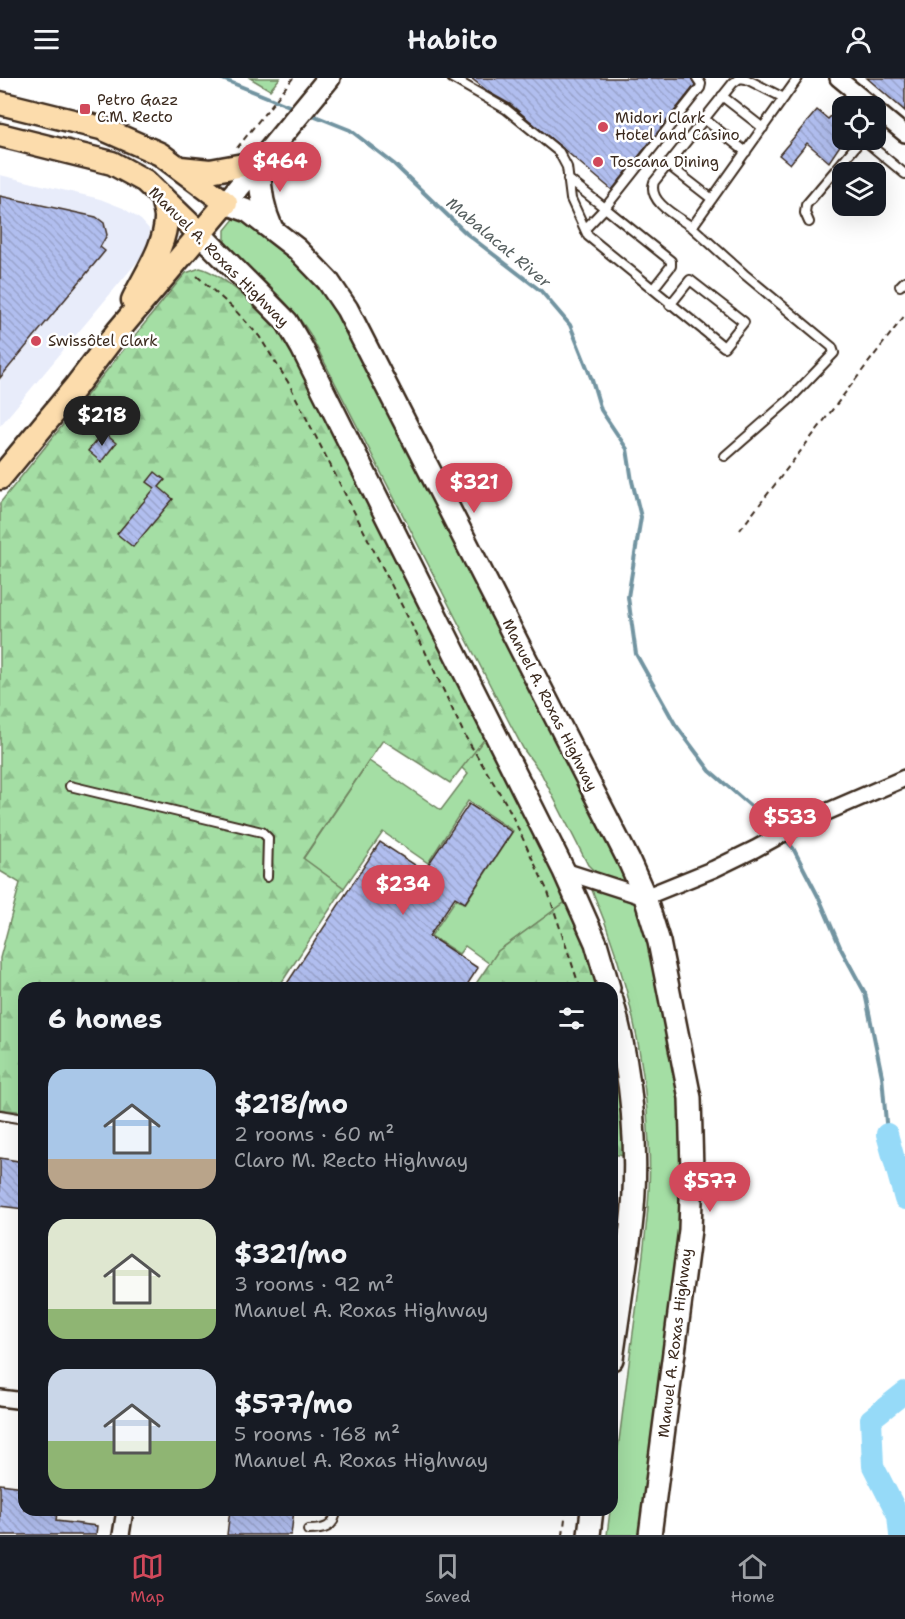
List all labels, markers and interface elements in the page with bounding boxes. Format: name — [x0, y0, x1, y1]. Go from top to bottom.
text: Habito — [407, 21, 498, 58]
icon: menu — [30, 23, 63, 56]
icon: person — [842, 23, 875, 56]
place label: Petro Gazz C.M. Recto — [97, 90, 178, 127]
map controls — [832, 96, 886, 216]
button: locate — [832, 96, 886, 150]
marker: Petro Gazz C.M. Recto — [78, 102, 92, 116]
place label: Midori Clark Hotel and Casino — [615, 108, 740, 145]
marker: Midori Clark Hotel and Casino — [596, 120, 610, 134]
pin: $464 — [244, 142, 316, 193]
text: $464 — [252, 148, 308, 174]
place label: Toscana Dining — [610, 152, 719, 172]
marker: Toscana Dining — [591, 155, 605, 169]
button: layers — [832, 162, 886, 216]
street label: Manuel A. Roxas Highway — [144, 182, 294, 332]
water label: Mabalacat River — [442, 192, 556, 293]
place label: Swissôtel Clark — [48, 331, 158, 351]
marker: Swissôtel Clark — [29, 334, 43, 348]
pin: $218 — [66, 396, 138, 447]
text: $218 — [77, 402, 127, 428]
pin: $321 — [438, 463, 510, 514]
text: $321 — [449, 469, 499, 495]
street label: Manuel A. Roxas Highway — [498, 615, 602, 795]
pin: $533 — [754, 798, 826, 849]
text: $533 — [763, 804, 817, 830]
pin: $234 — [367, 865, 439, 916]
text: $234 — [376, 871, 430, 897]
text: 6 homes — [48, 1001, 162, 1036]
icon: filters — [555, 1002, 588, 1035]
text: $218/mo — [234, 1086, 348, 1121]
icon: home — [96, 1093, 168, 1165]
text: 2 rooms · 60 m² — [234, 1121, 394, 1147]
text: Claro M. Recto Highway — [234, 1147, 468, 1173]
pin: $577 — [674, 1162, 746, 1213]
text: $577 — [683, 1168, 737, 1194]
text: $321/mo — [234, 1236, 347, 1271]
icon: home — [96, 1243, 168, 1315]
street label: Manuel A. Roxas Highway — [653, 1247, 697, 1439]
text: 3 rooms · 92 m² — [234, 1271, 394, 1297]
text: Manuel A. Roxas Highway — [234, 1297, 488, 1323]
text: $577/mo — [234, 1386, 353, 1421]
icon: home — [96, 1393, 168, 1465]
text: 5 rooms · 168 m² — [234, 1421, 400, 1447]
text: Manuel A. Roxas Highway — [234, 1447, 488, 1473]
tab: Map — [130, 1550, 164, 1607]
tab: Saved — [425, 1550, 470, 1607]
tab: Home — [731, 1550, 775, 1607]

